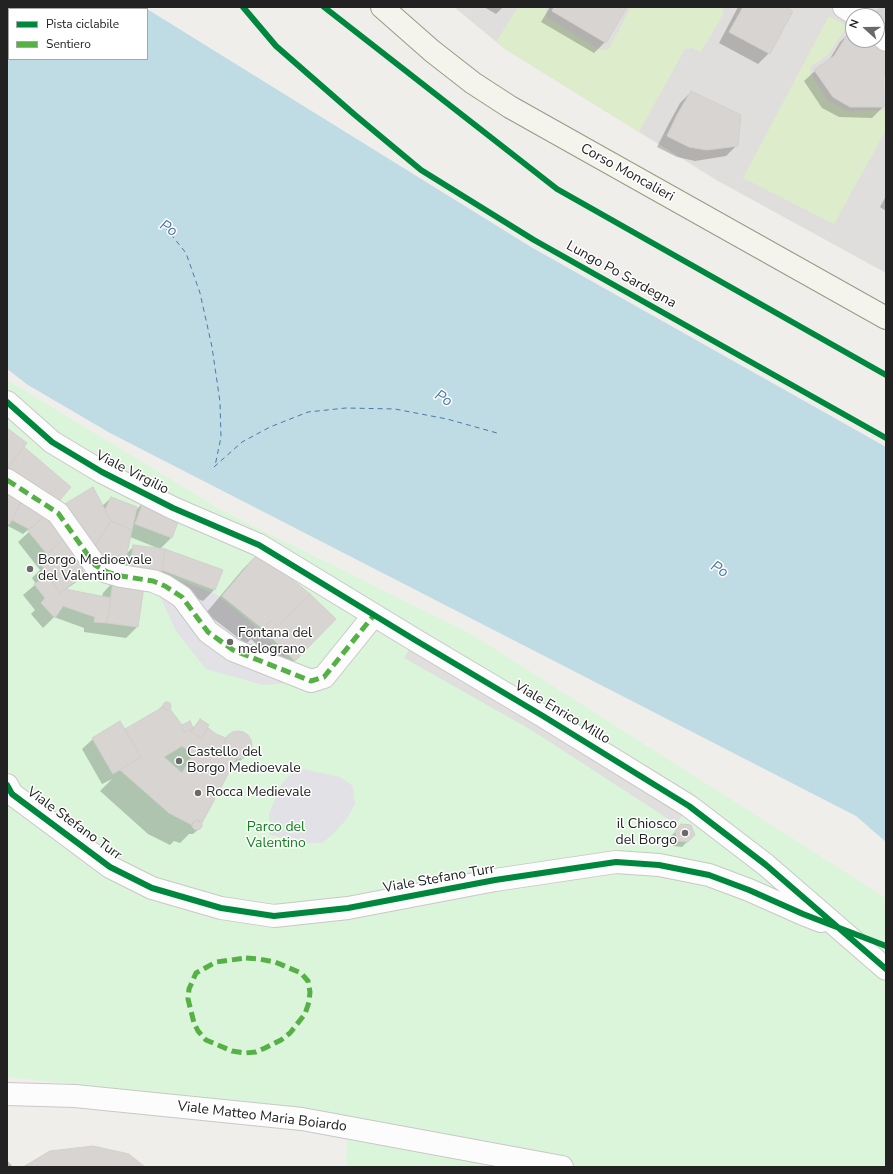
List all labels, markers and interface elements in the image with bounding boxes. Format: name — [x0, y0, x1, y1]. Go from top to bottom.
legend — [8, 8, 148, 60]
north arrow — [845, 8, 885, 48]
text: Pista ciclabile — [46, 16, 119, 32]
text: N — [846, 17, 863, 30]
text: Sentiero — [46, 36, 91, 52]
street label: Corso Moncalieri — [577, 140, 677, 206]
water label: Po — [156, 217, 180, 241]
street label: Lungo Po Sardegna — [563, 238, 679, 312]
water label: Po — [431, 387, 455, 411]
street label: Viale Virgilio — [93, 447, 171, 499]
place label: Borgo Medioevale del Valentino — [38, 553, 152, 586]
water label: Po — [707, 558, 731, 582]
marker: Borgo Medioevale del Valentino — [25, 564, 35, 574]
place label: Fontana del melograno — [238, 626, 312, 658]
marker: Fontana del melograno — [225, 637, 235, 647]
street label: Viale Enrico Millo — [511, 678, 613, 748]
place label: Castello del Borgo Medioevale — [187, 745, 301, 778]
marker: Castello del Borgo Medioevale — [174, 756, 184, 766]
street label: Viale Stefano Turr — [23, 784, 125, 864]
place label: Rocca Medievale — [206, 785, 311, 801]
marker: Rocca Medievale — [193, 788, 203, 798]
place label: il Chiosco del Borgo — [615, 817, 677, 850]
park label: Parco del Valentino — [246, 820, 306, 852]
marker: il Chiosco del Borgo — [680, 828, 690, 838]
street label: Viale Stefano Turr — [382, 861, 496, 897]
street label: Viale Matteo Maria Boiardo — [176, 1098, 348, 1136]

